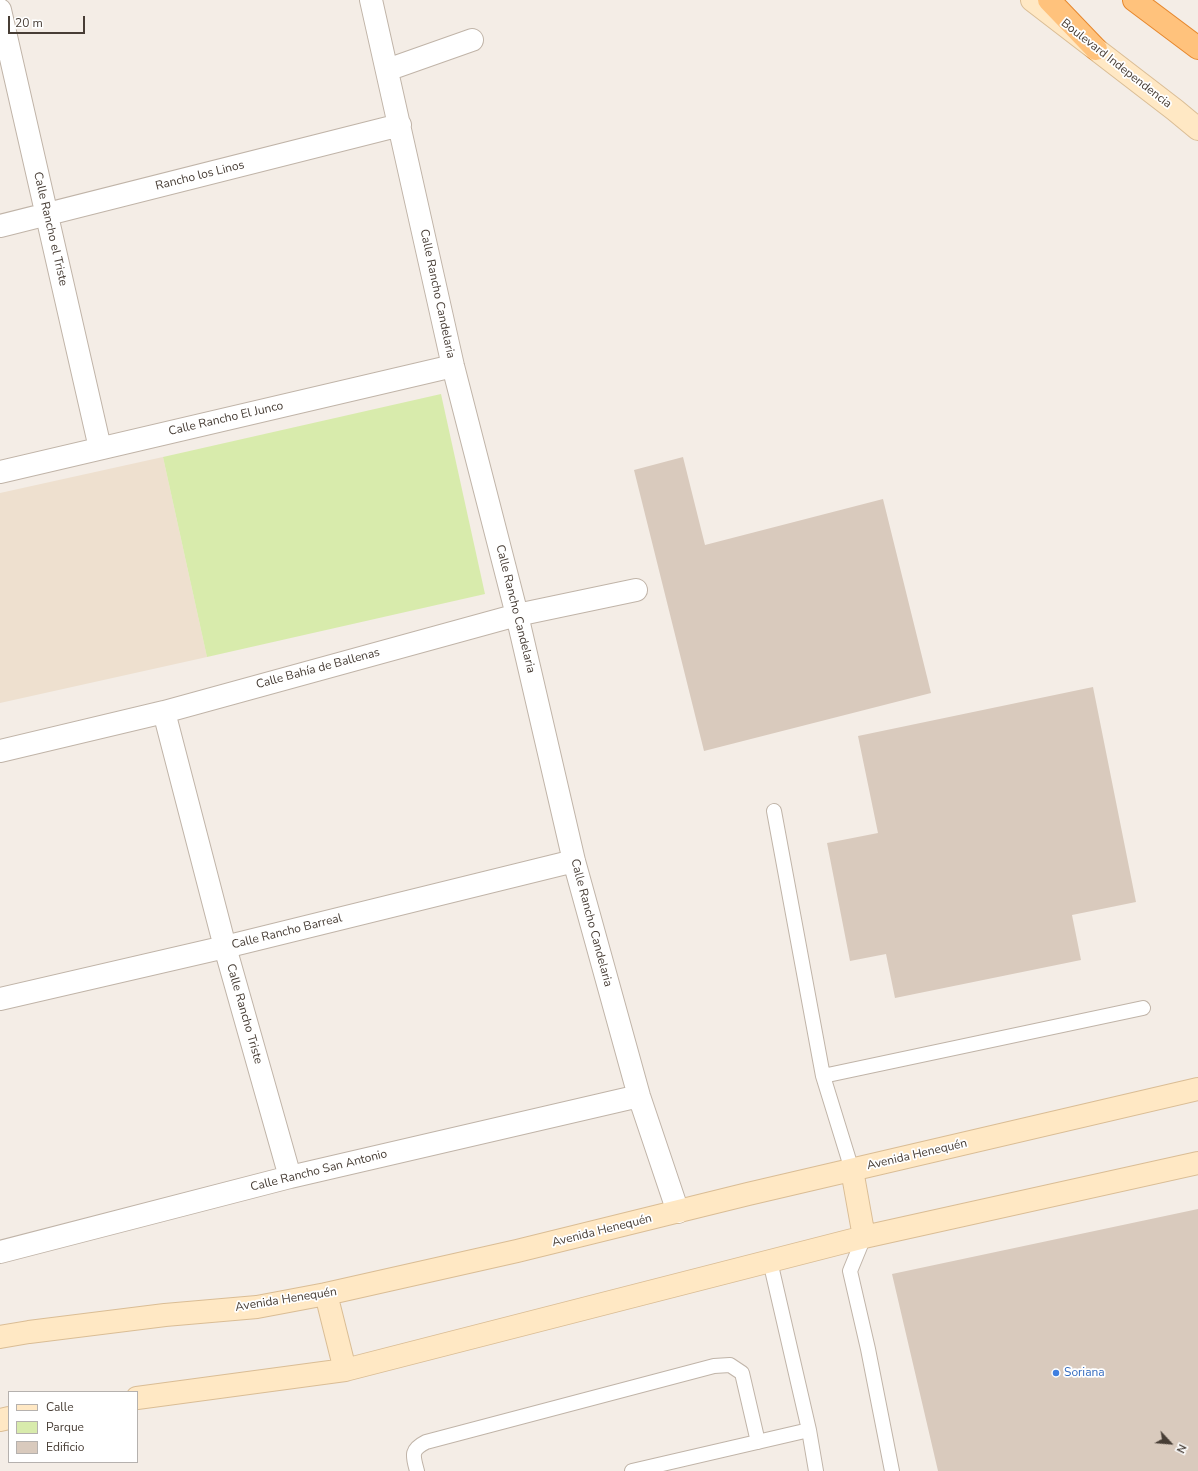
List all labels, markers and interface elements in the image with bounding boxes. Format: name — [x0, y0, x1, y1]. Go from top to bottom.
scale bar — [10, 8, 87, 34]
text: 20 m — [15, 15, 43, 31]
street label: Boulevard Independencia — [1058, 16, 1174, 112]
street label: Rancho los Linos — [154, 158, 246, 194]
street label: Calle Rancho el Triste — [30, 171, 70, 287]
street label: Calle Rancho Candelaria — [416, 228, 458, 360]
street label: Calle Rancho El Junco — [167, 399, 285, 439]
street label: Calle Rancho Candelaria — [492, 543, 538, 675]
street label: Calle Bahía de Ballenas — [255, 646, 381, 692]
street label: Calle Rancho Candelaria — [567, 857, 615, 989]
street label: Calle Rancho Barreal — [230, 911, 344, 953]
street label: Calle Rancho Triste — [223, 962, 265, 1066]
street label: Avenida Henequén — [865, 1136, 969, 1174]
street label: Calle Rancho San Antonio — [249, 1147, 389, 1195]
street label: Avenida Henequén — [550, 1212, 654, 1250]
street label: Avenida Henequén — [234, 1285, 338, 1315]
place label: Soriana — [1064, 1366, 1105, 1380]
marker: Soriana — [1051, 1368, 1061, 1378]
legend — [8, 1391, 138, 1463]
text: Calle — [46, 1399, 74, 1415]
text: Parque — [46, 1419, 84, 1435]
north arrow — [1150, 1423, 1190, 1463]
text: Edificio — [46, 1439, 84, 1455]
text: N — [1173, 1441, 1190, 1455]

